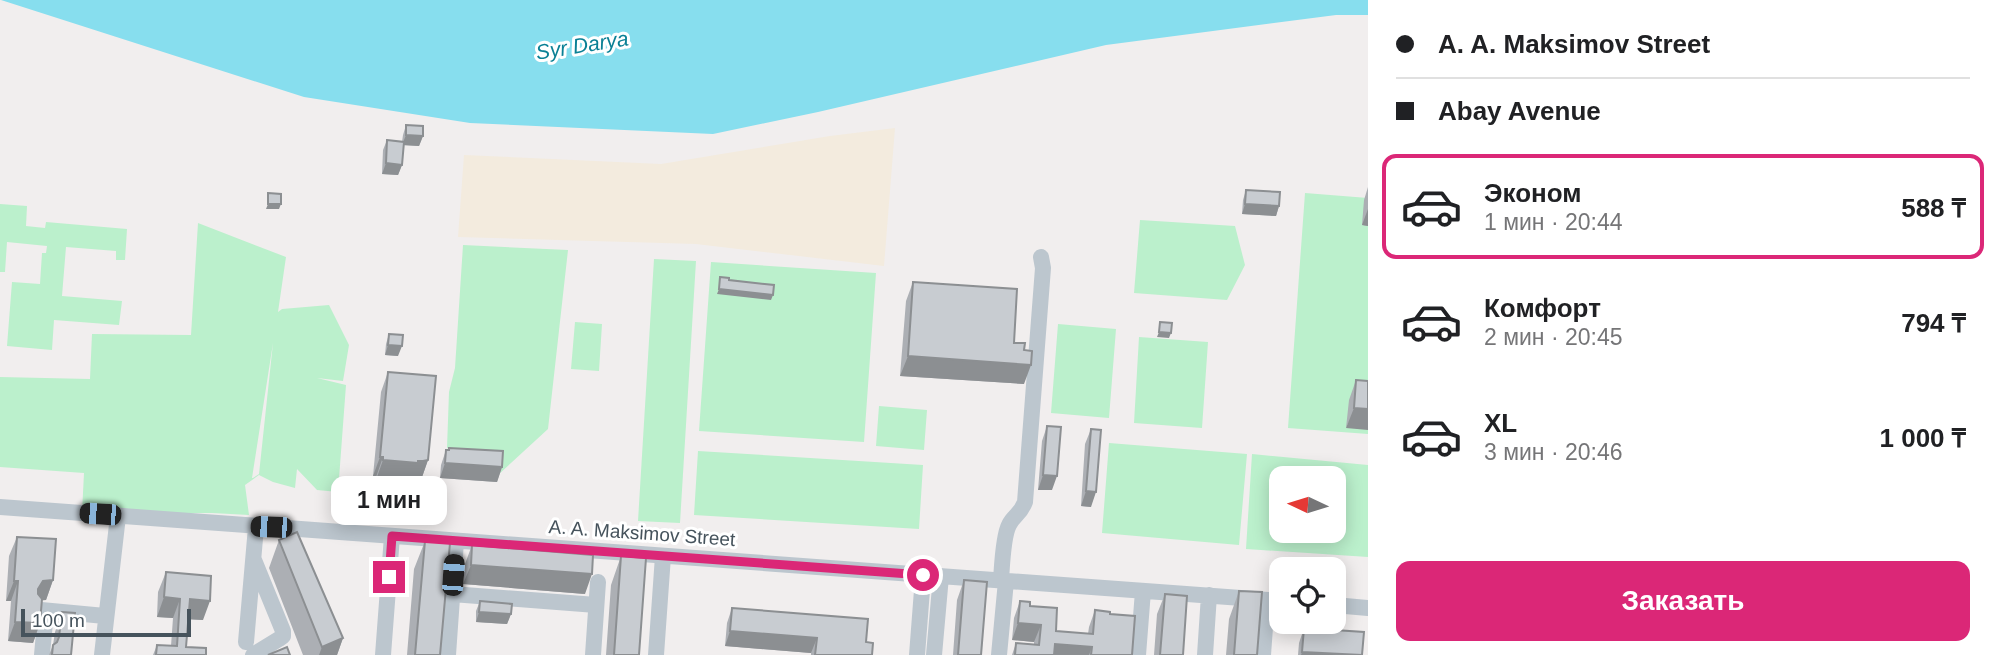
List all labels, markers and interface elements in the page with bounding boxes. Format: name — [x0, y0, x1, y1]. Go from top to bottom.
water label: Syr Darya — [534, 26, 630, 64]
text: A. A. Maksimov Street — [1438, 29, 1710, 59]
text: Abay Avenue — [1438, 96, 1601, 126]
icon: car — [1400, 175, 1463, 238]
text: Эконом — [1484, 178, 1582, 208]
text: 588 ₸ — [1901, 193, 1966, 223]
text: 1 мин · 20:44 — [1484, 209, 1623, 235]
icon: car — [1400, 290, 1463, 353]
text: Комфорт — [1484, 293, 1601, 323]
text: 794 ₸ — [1901, 308, 1966, 338]
text: 2 мин · 20:45 — [1484, 324, 1623, 350]
icon: car — [1400, 405, 1463, 468]
text: XL — [1484, 408, 1517, 438]
text: 1 000 ₸ — [1880, 423, 1966, 453]
text: 3 мин · 20:46 — [1484, 439, 1623, 465]
north arrow — [1269, 466, 1346, 542]
map controls — [1269, 466, 1346, 634]
callout: 1 мин — [331, 476, 447, 524]
text: 1 мин — [357, 487, 421, 513]
car — [79, 502, 122, 526]
car — [250, 516, 293, 538]
street label: A. A. Maksimov Street — [548, 516, 737, 550]
car — [442, 553, 465, 597]
button: locate — [1269, 557, 1346, 634]
route start — [907, 559, 939, 591]
route end — [373, 561, 405, 593]
button: Заказать — [1396, 561, 1970, 641]
scale bar — [21, 606, 191, 638]
text: 100 m — [32, 610, 85, 631]

